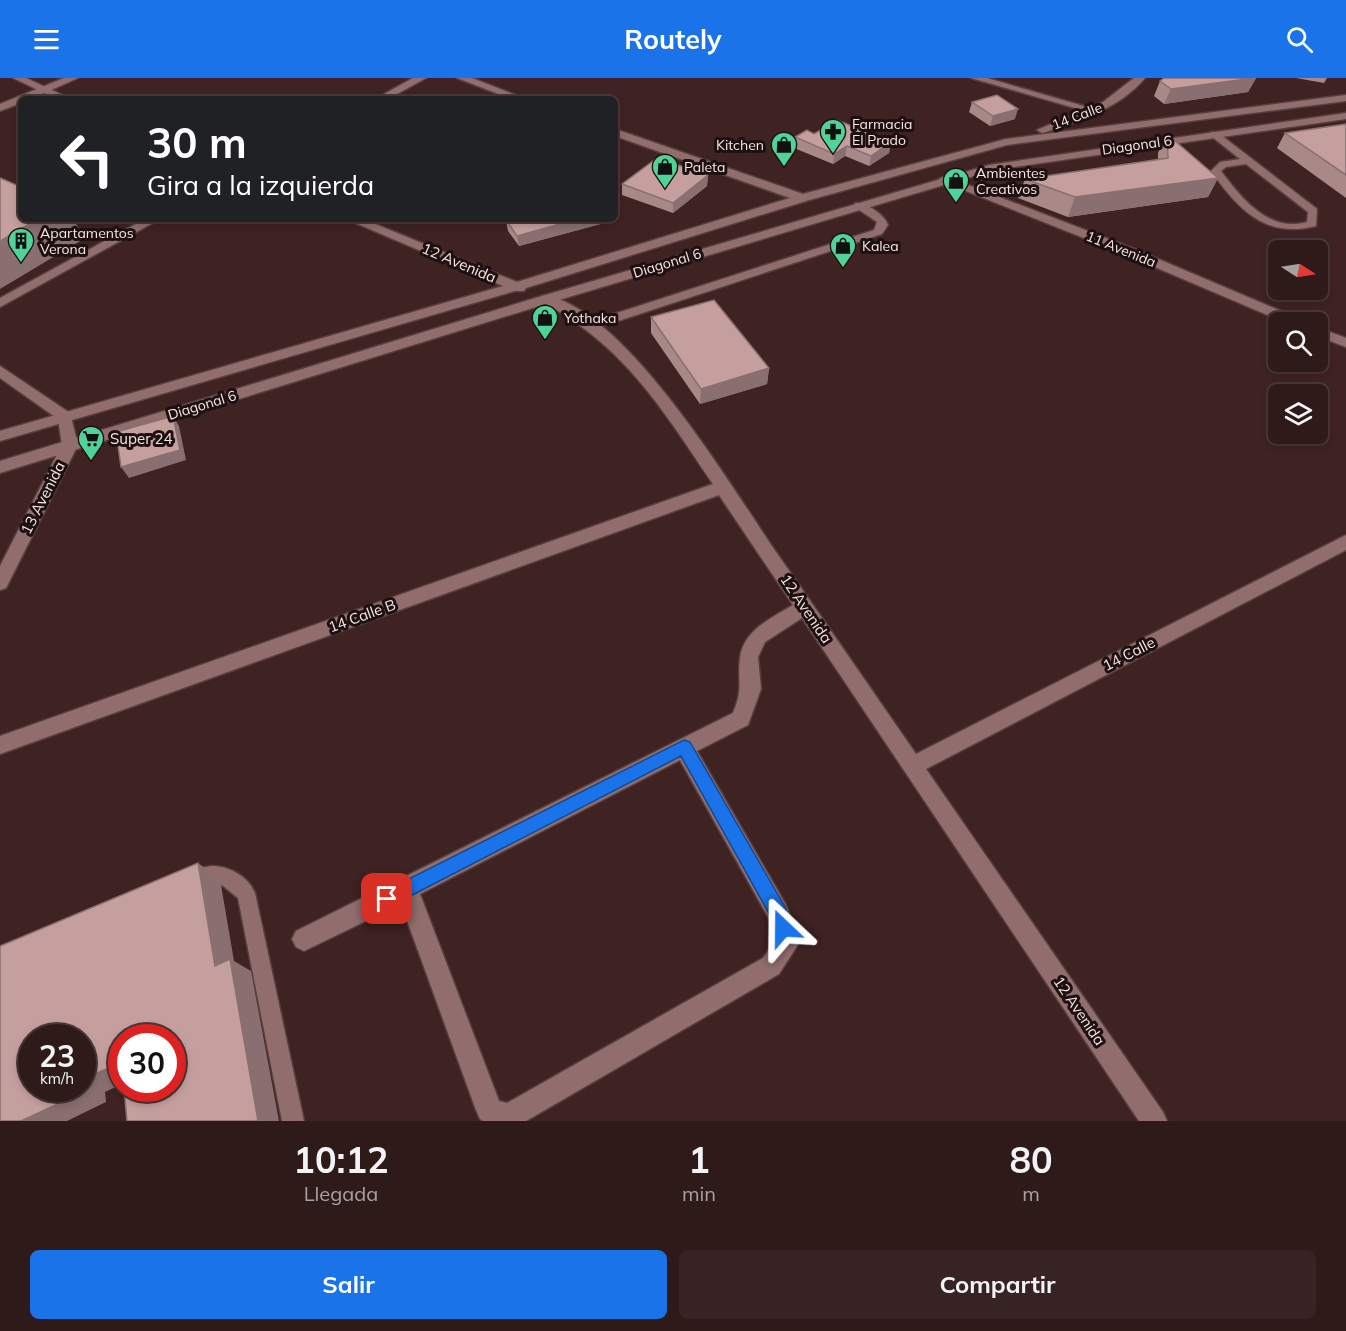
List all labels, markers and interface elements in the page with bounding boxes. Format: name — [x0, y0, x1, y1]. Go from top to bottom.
text: Routely — [624, 22, 722, 56]
icon: menu — [30, 23, 63, 56]
icon: search — [1283, 23, 1316, 56]
street label: 14 Calle — [1049, 98, 1105, 134]
place label: Farmacia El Prado — [852, 115, 912, 149]
text: 30 m — [147, 116, 247, 169]
pharmacy icon: Farmacia El Prado — [818, 117, 848, 155]
icon: left — [48, 120, 126, 198]
shop icon: Kitchen — [769, 130, 799, 168]
street label: Diagonal 6 — [1101, 131, 1173, 159]
place label: Kitchen — [716, 136, 764, 154]
shop icon: Paleta — [650, 152, 680, 190]
place label: Paleta — [684, 158, 725, 176]
place label: Ambientes Creativos — [976, 164, 1046, 198]
shop icon: Ambientes Creativos — [941, 166, 971, 204]
text: Gira a la izquierda — [147, 168, 374, 202]
place label: Apartamentos Verona — [40, 224, 134, 258]
building icon: Apartamentos Verona — [6, 226, 36, 264]
street label: 11 Avenida — [1083, 227, 1159, 271]
shop icon: Kalea — [828, 231, 858, 269]
place label: Kalea — [862, 237, 899, 255]
street label: 12 Avenida — [419, 238, 499, 287]
north arrow — [1268, 240, 1328, 300]
map controls — [1268, 240, 1328, 444]
street label: Diagonal 6 — [631, 244, 703, 282]
shop icon: Yothaka — [530, 303, 560, 341]
place label: Yothaka — [563, 309, 616, 327]
button: search — [1268, 312, 1328, 372]
button: layers — [1268, 384, 1328, 444]
street label: Diagonal 6 — [166, 386, 238, 424]
supermarket icon: Super 24 — [76, 424, 106, 462]
place label: Super 24 — [110, 429, 173, 448]
street label: 13 Avenida — [16, 458, 69, 537]
street label: 12 Avenida — [776, 571, 836, 647]
street label: 14 Calle B — [326, 595, 398, 636]
street label: 14 Calle — [1099, 632, 1158, 675]
pin — [361, 873, 412, 924]
icon: arrive — [370, 882, 403, 915]
position arrow — [751, 896, 815, 960]
street label: 12 Avenida — [1049, 973, 1109, 1049]
speed limit sign: 30 — [108, 1024, 186, 1102]
text: 23 — [39, 1037, 75, 1075]
text: km/h — [40, 1069, 74, 1088]
text: 10:12 — [293, 1137, 389, 1182]
text: 1 — [688, 1137, 710, 1182]
text: 80 — [1009, 1137, 1053, 1182]
text: Llegada — [304, 1181, 378, 1206]
text: min — [682, 1181, 716, 1206]
text: m — [1022, 1181, 1040, 1206]
button: Salir — [30, 1250, 667, 1319]
button: Compartir — [679, 1250, 1316, 1319]

